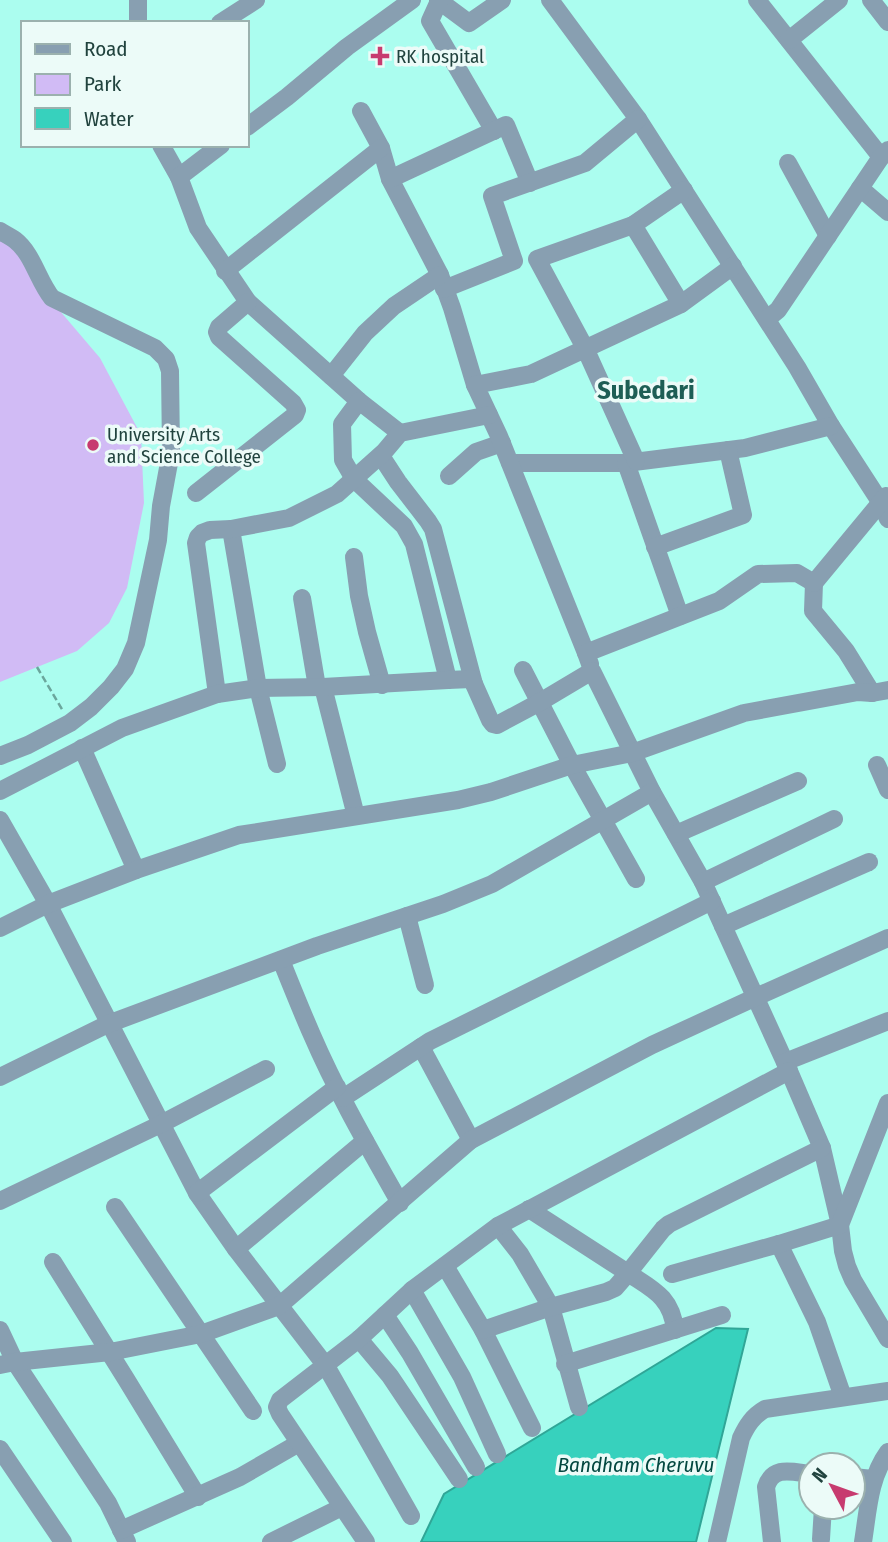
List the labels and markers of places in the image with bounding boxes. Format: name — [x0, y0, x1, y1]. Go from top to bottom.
place label: RK hospital — [396, 45, 484, 68]
marker: RK hospital — [370, 46, 390, 66]
place label: University Arts and Science College — [107, 423, 261, 468]
marker: University Arts and Science College — [85, 437, 101, 453]

